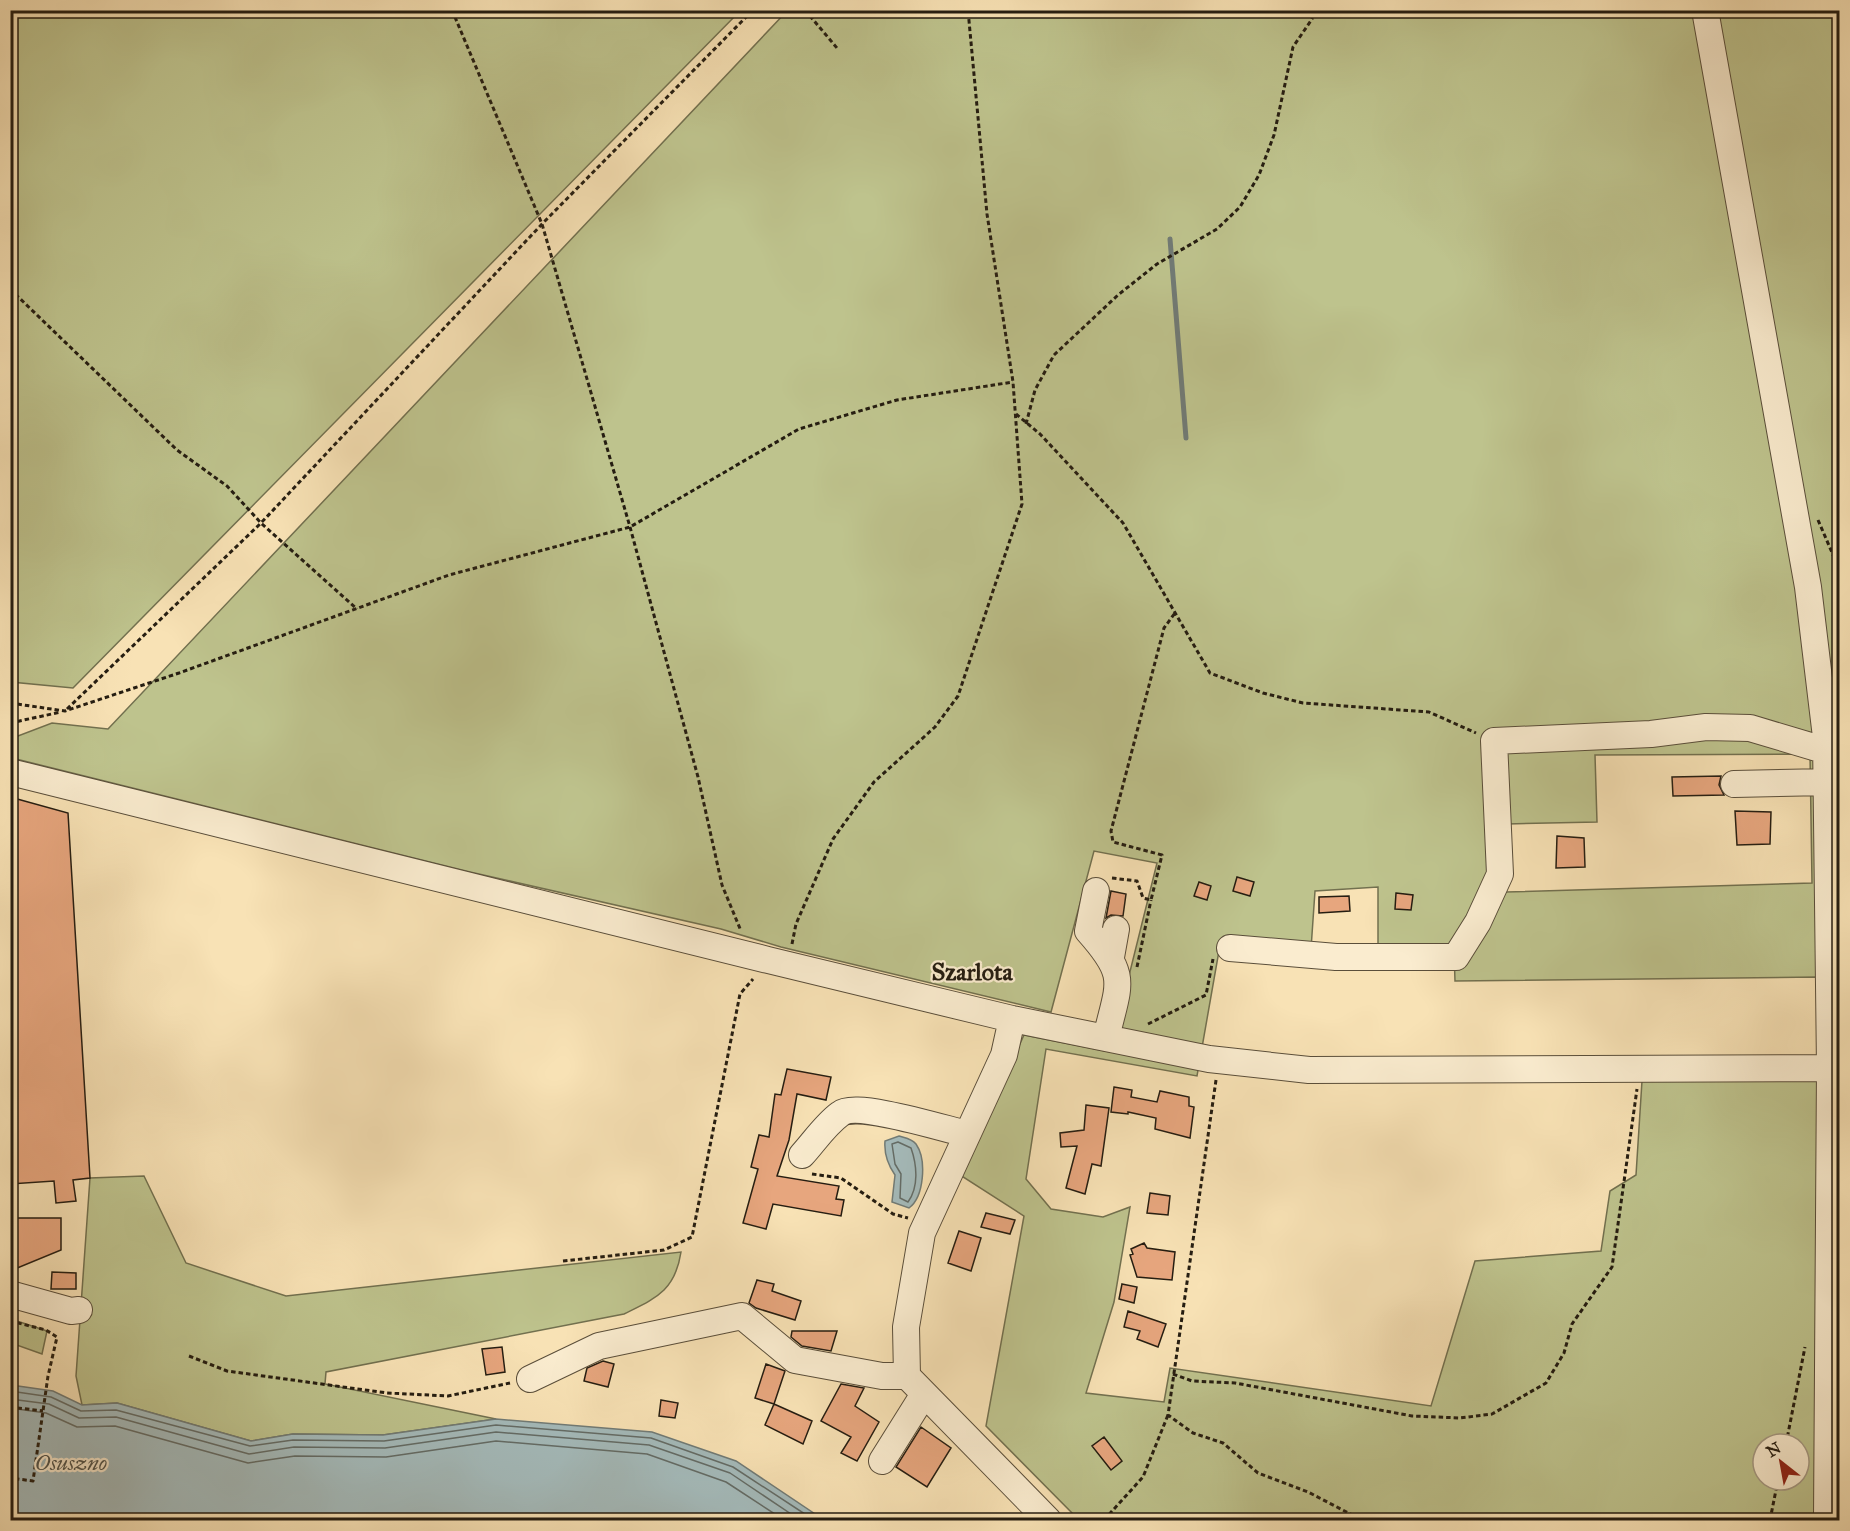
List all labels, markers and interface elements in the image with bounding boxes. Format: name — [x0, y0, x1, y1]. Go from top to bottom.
district label: Szarlota — [931, 957, 1013, 987]
north arrow — [1751, 1432, 1811, 1492]
text: N — [1763, 1438, 1785, 1461]
water label: Osuszno — [35, 1449, 107, 1476]

